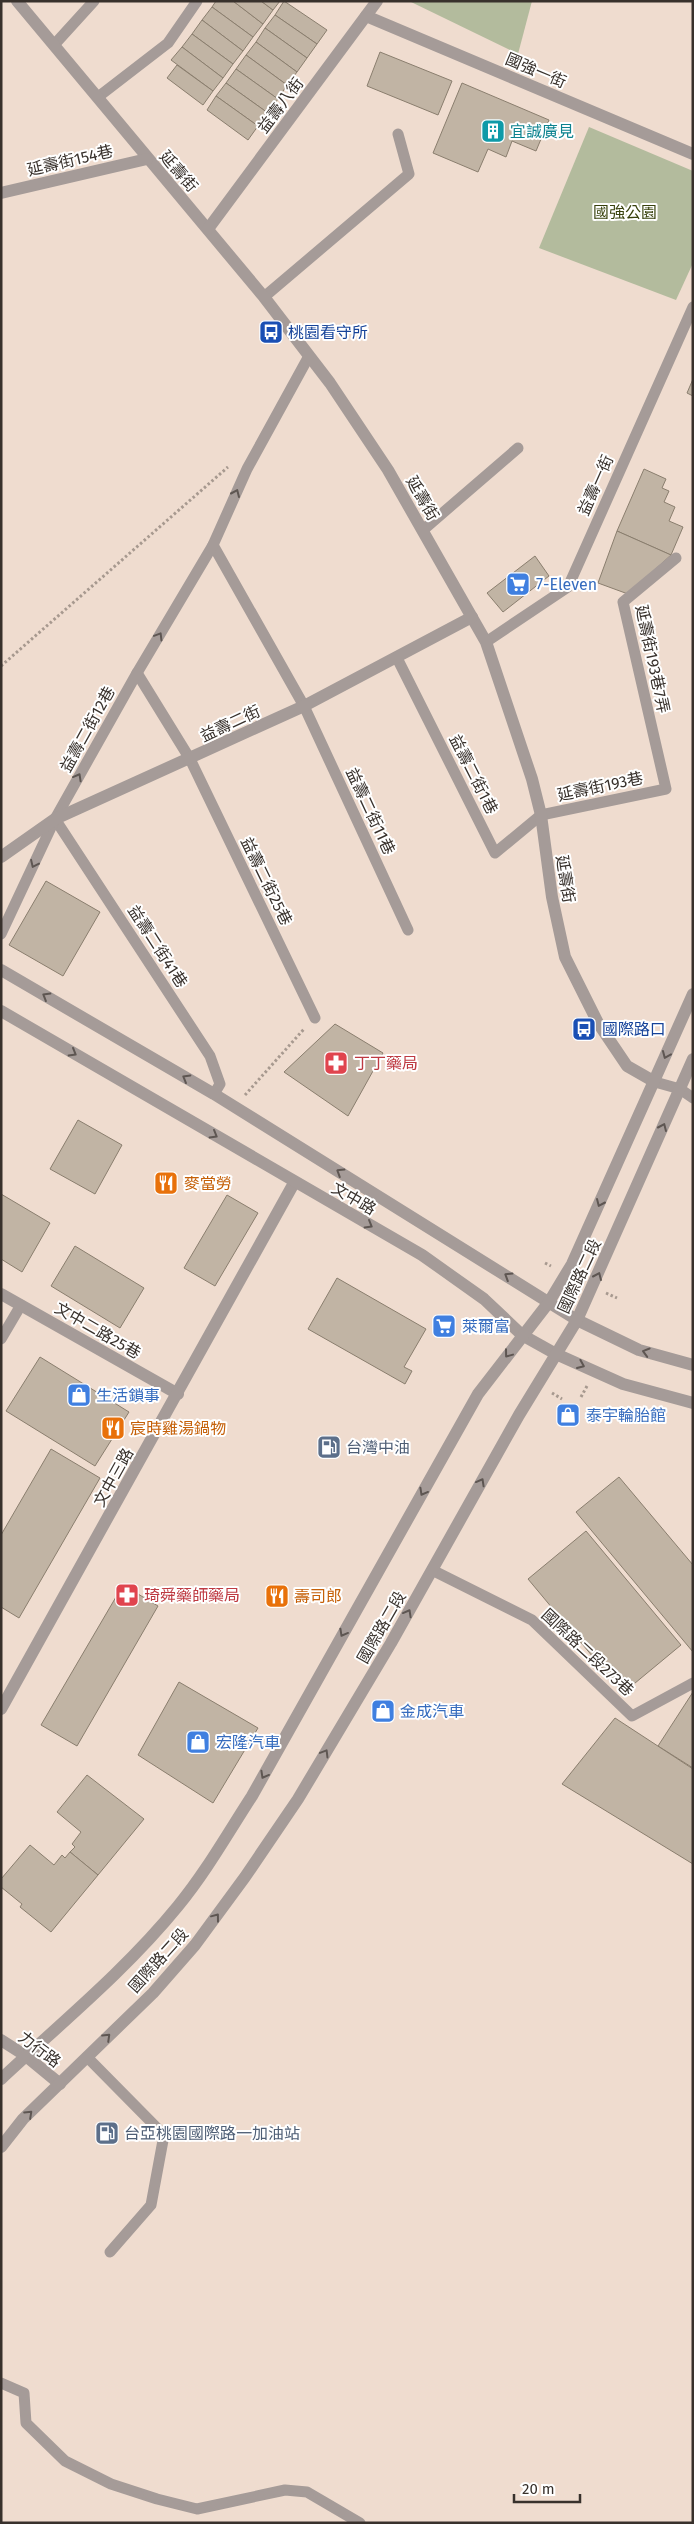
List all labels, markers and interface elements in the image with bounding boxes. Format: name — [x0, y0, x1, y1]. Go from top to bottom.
street label: 國強一街 — [503, 49, 569, 92]
street label: 益壽八街 — [254, 74, 307, 137]
building icon: 宜誠廣見 — [480, 118, 506, 144]
place label: 宜誠廣見 — [510, 122, 574, 141]
street label: 延壽街154巷 — [25, 141, 115, 180]
street label: 延壽街 — [156, 147, 202, 196]
park label: 國強公園 — [593, 203, 657, 222]
bus stop icon: 桃園看守所 — [258, 319, 284, 345]
place label: 桃園看守所 — [288, 323, 368, 342]
street label: 益壽一街 — [574, 452, 617, 518]
street label: 延壽街 — [402, 473, 443, 524]
one-way arrow — [230, 489, 241, 498]
supermarket icon: 7-Eleven — [505, 571, 531, 597]
place label: 7-Eleven — [536, 575, 597, 594]
street label: 延壽街193巷7弄 — [632, 603, 673, 715]
one-way arrow — [152, 632, 162, 641]
street label: 益壽二街12巷 — [56, 683, 119, 775]
street label: 益壽二街 — [197, 701, 263, 746]
street label: 益壽二街1巷 — [445, 731, 502, 817]
street label: 益壽二街11巷 — [342, 765, 399, 858]
street label: 延壽街193巷 — [556, 768, 645, 805]
one-way arrow — [72, 773, 82, 782]
street label: 益壽二街25巷 — [237, 834, 296, 928]
street label: 延壽街 — [552, 854, 579, 904]
one-way arrow — [30, 859, 40, 868]
street label: 益壽二街41巷 — [124, 901, 191, 991]
one-way arrow — [42, 993, 51, 1003]
bus stop icon: 國際路口 — [571, 1016, 597, 1042]
place label: 國際路口 — [602, 1020, 666, 1039]
one-way arrow — [68, 1047, 77, 1057]
pharmacy icon: 丁丁藥局 — [323, 1050, 349, 1076]
one-way arrow — [662, 1050, 673, 1059]
place label: 丁丁藥局 — [354, 1054, 418, 1073]
one-way arrow — [183, 1075, 192, 1085]
one-way arrow — [657, 1123, 668, 1132]
one-way arrow — [208, 1129, 217, 1139]
one-way arrow — [336, 1169, 345, 1178]
restaurant icon: 麥當勞 — [153, 1170, 179, 1196]
place label: 麥當勞 — [184, 1174, 232, 1193]
street label: 文中路 — [328, 1178, 379, 1219]
one-way arrow — [596, 1198, 606, 1207]
one-way arrow — [364, 1219, 373, 1229]
street label: 國際路二段 — [554, 1236, 605, 1316]
one-way arrow — [591, 1272, 602, 1281]
one-way arrow — [504, 1273, 513, 1282]
street label: 文中二路25巷 — [51, 1298, 144, 1363]
supermarket icon: 萊爾富 — [431, 1313, 457, 1339]
place label: 萊爾富 — [462, 1317, 510, 1336]
one-way arrow — [642, 1347, 650, 1357]
one-way arrow — [505, 1348, 514, 1358]
one-way arrow — [576, 1359, 585, 1369]
shop icon: 生活鎖事 — [66, 1382, 92, 1408]
place label: 生活鎖事 — [96, 1386, 160, 1405]
shop icon: 泰宇輪胎館 — [555, 1402, 581, 1428]
place label: 泰宇輪胎館 — [586, 1406, 666, 1425]
restaurant icon: 宸時雞湯鍋物 — [100, 1415, 126, 1441]
place label: 宸時雞湯鍋物 — [130, 1419, 226, 1438]
fuel station icon: 台灣中油 — [316, 1434, 342, 1460]
place label: 台灣中油 — [346, 1438, 410, 1457]
street label: 文中三路 — [90, 1445, 137, 1510]
one-way arrow — [475, 1478, 485, 1487]
one-way arrow — [420, 1487, 430, 1496]
pharmacy icon: 琦舜藥師藥局 — [114, 1582, 140, 1608]
restaurant icon: 壽司郎 — [264, 1583, 290, 1609]
place label: 琦舜藥師藥局 — [144, 1586, 240, 1605]
place label: 壽司郎 — [294, 1587, 342, 1606]
street label: 國際路二段 — [353, 1588, 410, 1667]
street label: 國際路二段273巷 — [538, 1605, 638, 1700]
one-way arrow — [402, 1609, 412, 1618]
one-way arrow — [340, 1628, 350, 1637]
shop icon: 金成汽車 — [370, 1698, 396, 1724]
place label: 金成汽車 — [400, 1702, 464, 1721]
shop icon: 宏隆汽車 — [185, 1729, 211, 1755]
place label: 宏隆汽車 — [216, 1733, 280, 1752]
one-way arrow — [319, 1749, 329, 1758]
one-way arrow — [260, 1770, 270, 1779]
one-way arrow — [210, 1913, 219, 1923]
street label: 國際路二段 — [125, 1924, 192, 1996]
street label: 力行路 — [15, 2027, 65, 2071]
one-way arrow — [102, 2034, 111, 2043]
one-way arrow — [23, 2111, 32, 2120]
fuel station icon: 台亞桃園國際路一加油站 — [94, 2120, 120, 2146]
place label: 台亞桃園國際路一加油站 — [124, 2124, 300, 2143]
scale bar — [514, 2472, 580, 2504]
text: 20 m — [522, 2480, 555, 2498]

